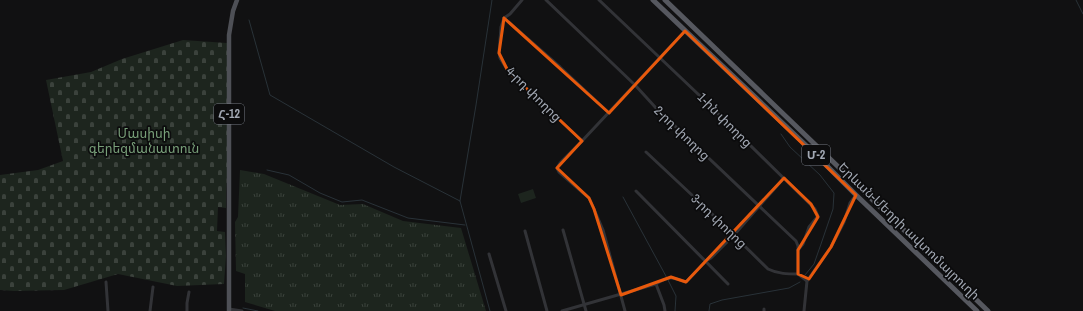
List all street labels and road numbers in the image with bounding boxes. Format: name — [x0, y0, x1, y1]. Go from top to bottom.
street label: 4-րդ փողոց — [503, 63, 565, 125]
street label: 1-ին փողոց — [694, 89, 756, 151]
street label: 2-րդ փողոց — [650, 102, 714, 164]
road number: Հ-12 — [214, 104, 244, 124]
road number: Մ-2 — [802, 145, 830, 165]
street label: Երևան-Մեղրի ավտոմայրուղի — [835, 159, 983, 303]
street label: 3-րդ փողոց — [687, 190, 751, 252]

